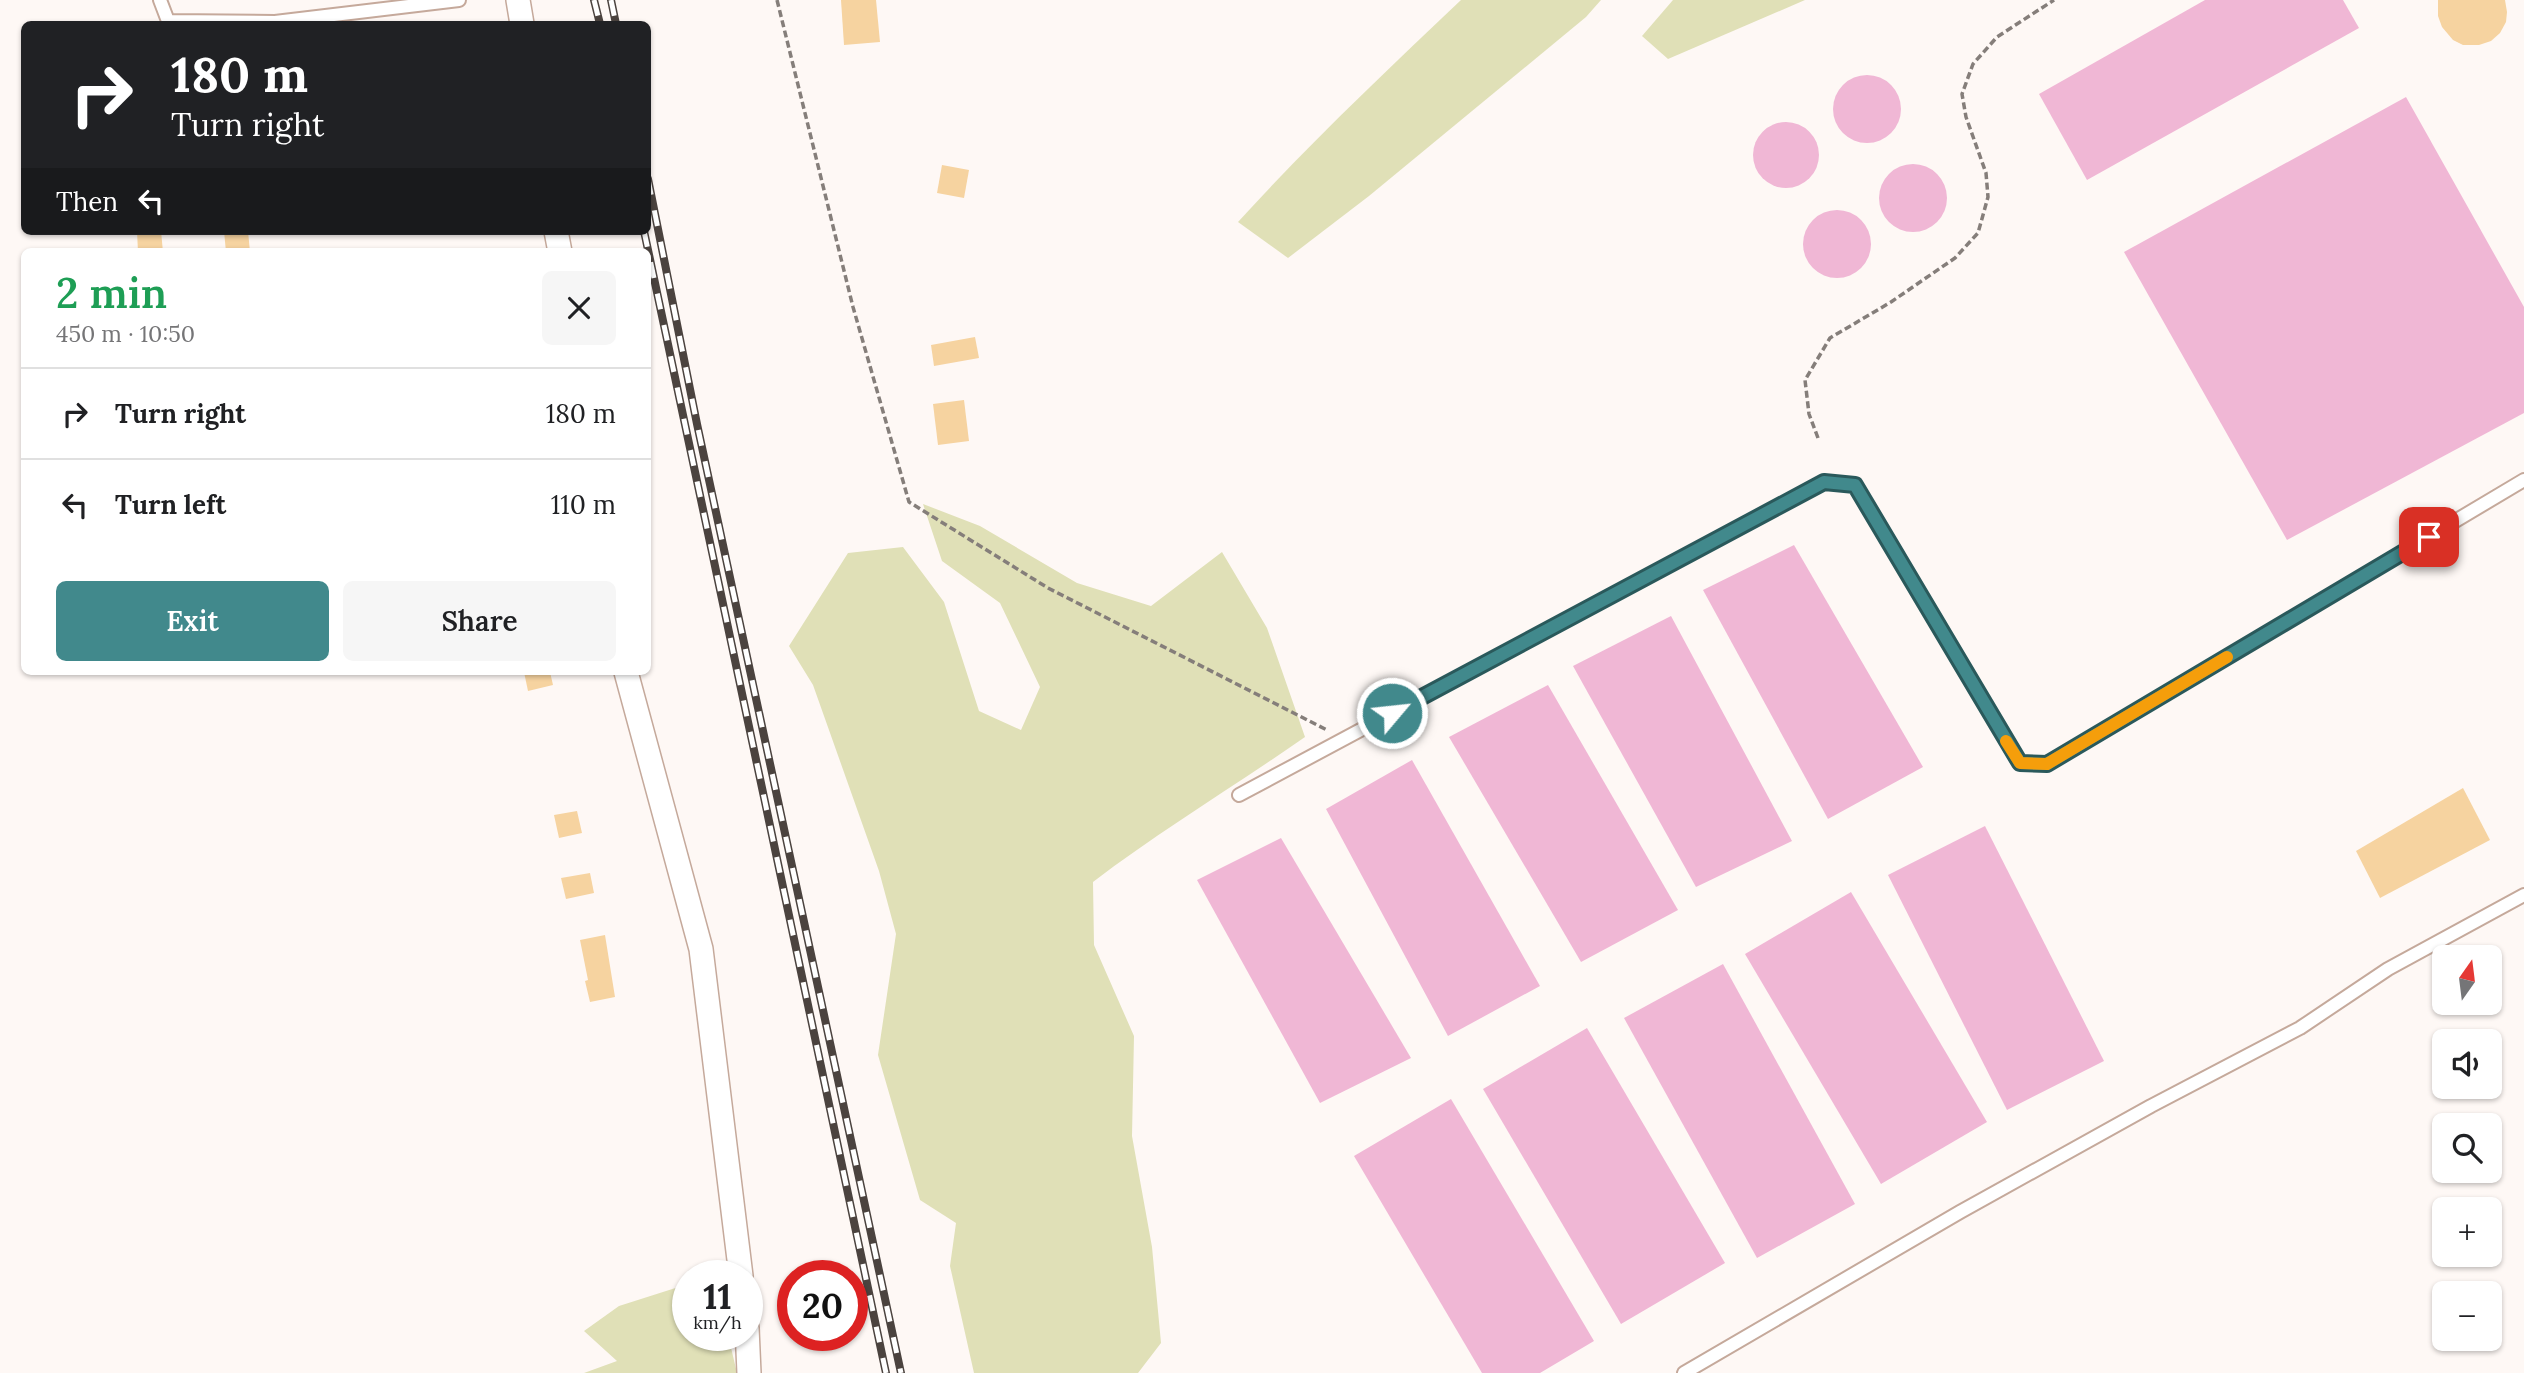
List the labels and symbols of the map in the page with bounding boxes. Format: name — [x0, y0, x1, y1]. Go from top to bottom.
pin — [2399, 507, 2459, 567]
position arrow — [1355, 676, 1429, 750]
north arrow — [2432, 945, 2502, 1015]
speed limit sign: 20 — [777, 1260, 868, 1351]

